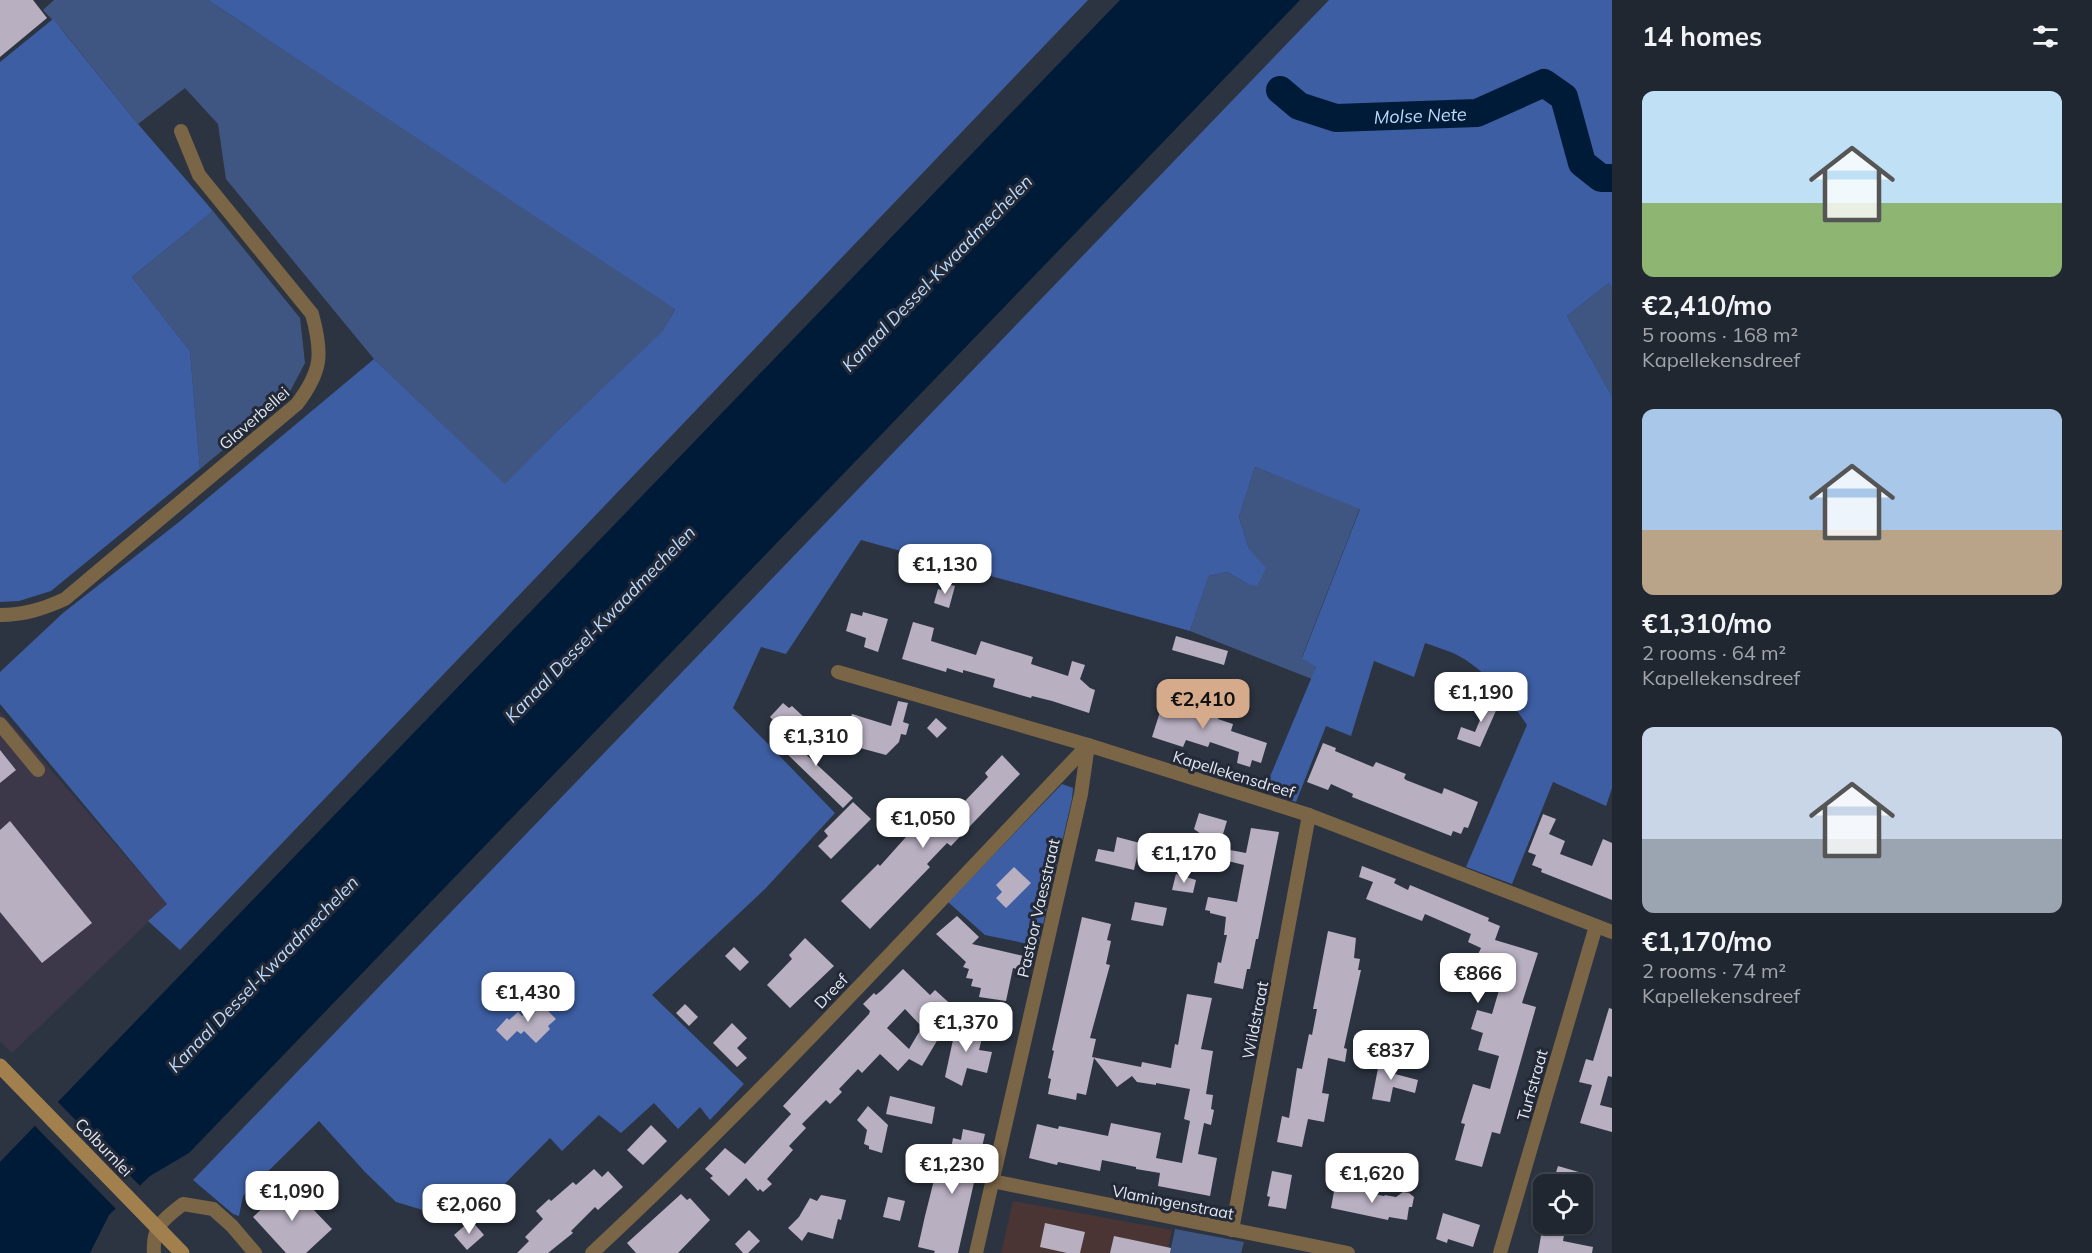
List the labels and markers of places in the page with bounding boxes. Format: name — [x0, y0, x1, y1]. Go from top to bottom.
pin: €1,130 — [896, 544, 994, 595]
pin: €1,190 — [1432, 672, 1530, 723]
pin: €2,410 — [1154, 679, 1252, 730]
pin: €1,310 — [767, 716, 865, 767]
pin: €1,050 — [874, 798, 972, 849]
pin: €1,170 — [1135, 833, 1233, 884]
pin: €866 — [1442, 953, 1514, 1004]
pin: €1,430 — [479, 972, 577, 1023]
pin: €1,370 — [917, 1002, 1015, 1053]
pin: €837 — [1355, 1030, 1427, 1081]
pin: €1,230 — [903, 1144, 1001, 1195]
pin: €1,620 — [1323, 1153, 1421, 1204]
pin: €1,090 — [243, 1171, 341, 1222]
pin: €2,060 — [420, 1184, 518, 1235]

